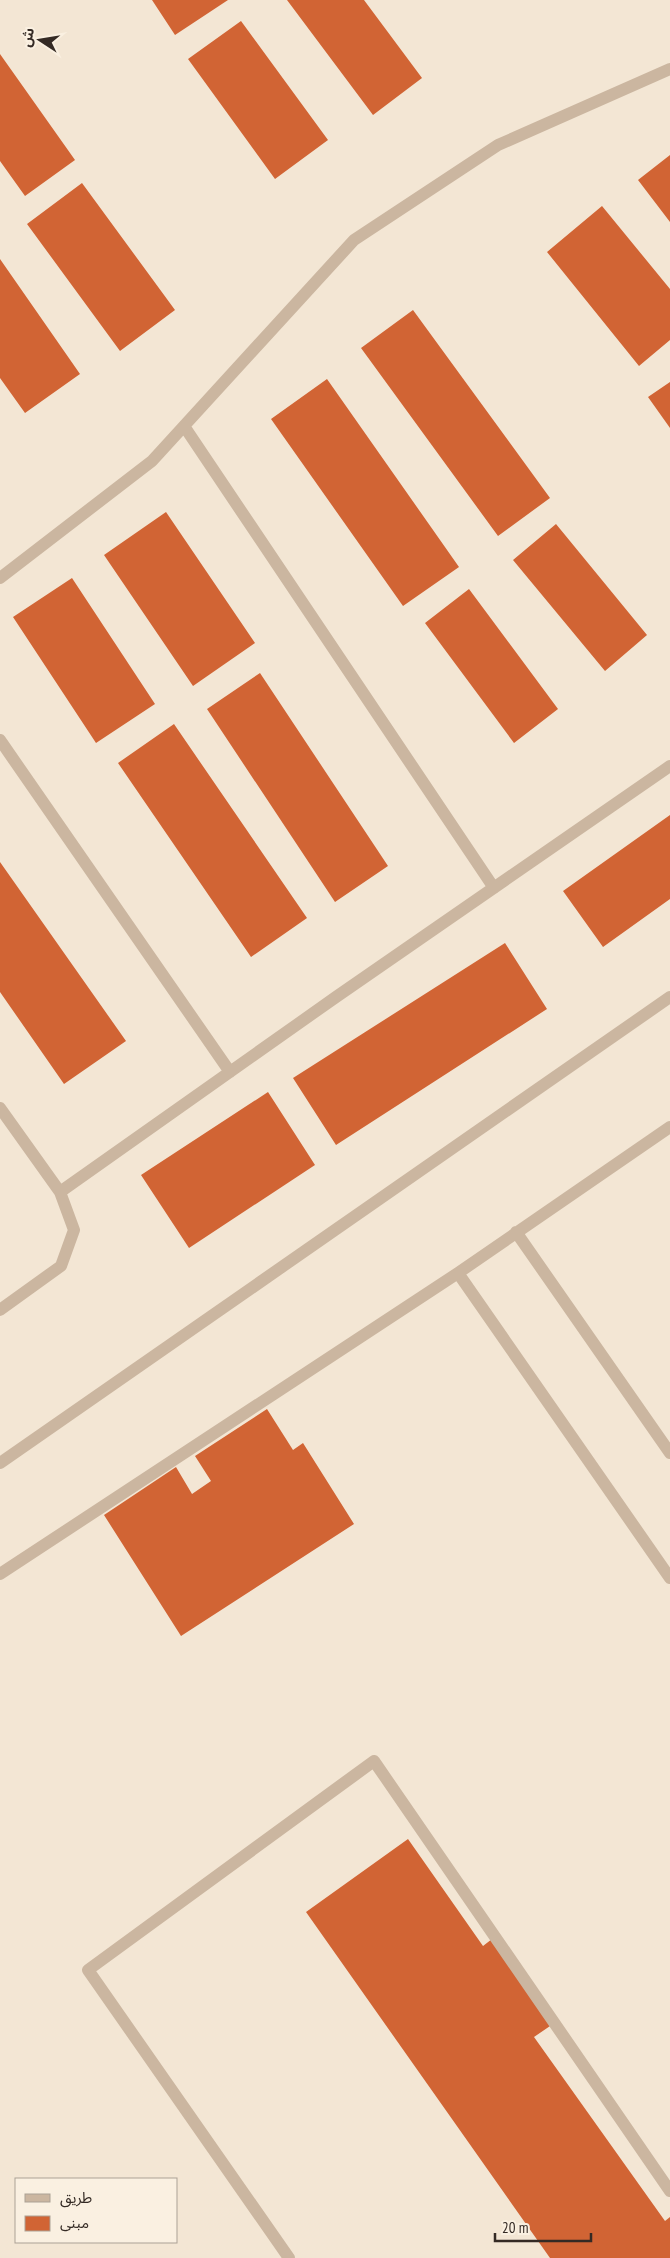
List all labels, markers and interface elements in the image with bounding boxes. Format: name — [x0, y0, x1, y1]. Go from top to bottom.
north arrow — [15, 15, 65, 65]
text: ش — [16, 26, 38, 49]
legend — [15, 2178, 178, 2243]
text: طريق — [60, 2188, 92, 2208]
scale bar — [495, 2210, 591, 2242]
text: مبنى — [60, 2213, 89, 2232]
text: 20 m — [502, 2218, 528, 2237]

